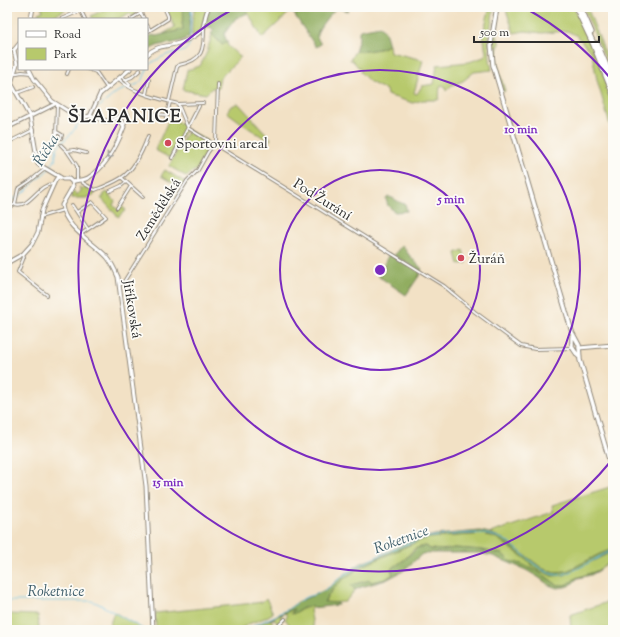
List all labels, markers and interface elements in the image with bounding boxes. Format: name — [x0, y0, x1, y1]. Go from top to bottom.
legend — [18, 18, 148, 70]
scale bar — [474, 18, 599, 44]
text: 500 m — [479, 24, 509, 42]
text: Road — [54, 26, 81, 44]
text: Park — [54, 46, 77, 64]
district label: ŠLAPANICE — [68, 104, 182, 131]
text: 10 min — [503, 121, 539, 139]
water label: Říčka — [29, 130, 65, 171]
place label: Sportovni areal — [176, 135, 268, 155]
marker: Sportovni areal — [163, 138, 173, 148]
one-way arrow — [107, 152, 114, 159]
street label: Zemědělská — [133, 175, 187, 245]
street label: Pod Žurání — [289, 175, 355, 227]
text: 5 min — [436, 191, 465, 209]
place label: Žuráň — [469, 250, 505, 270]
marker: Žuráň — [456, 253, 466, 263]
centre of rings — [373, 263, 387, 277]
street label: Jiříkovská — [116, 278, 146, 340]
text: 15 min — [151, 474, 184, 492]
water label: Roketnice — [371, 521, 432, 560]
water label: Roketnice — [28, 582, 84, 603]

